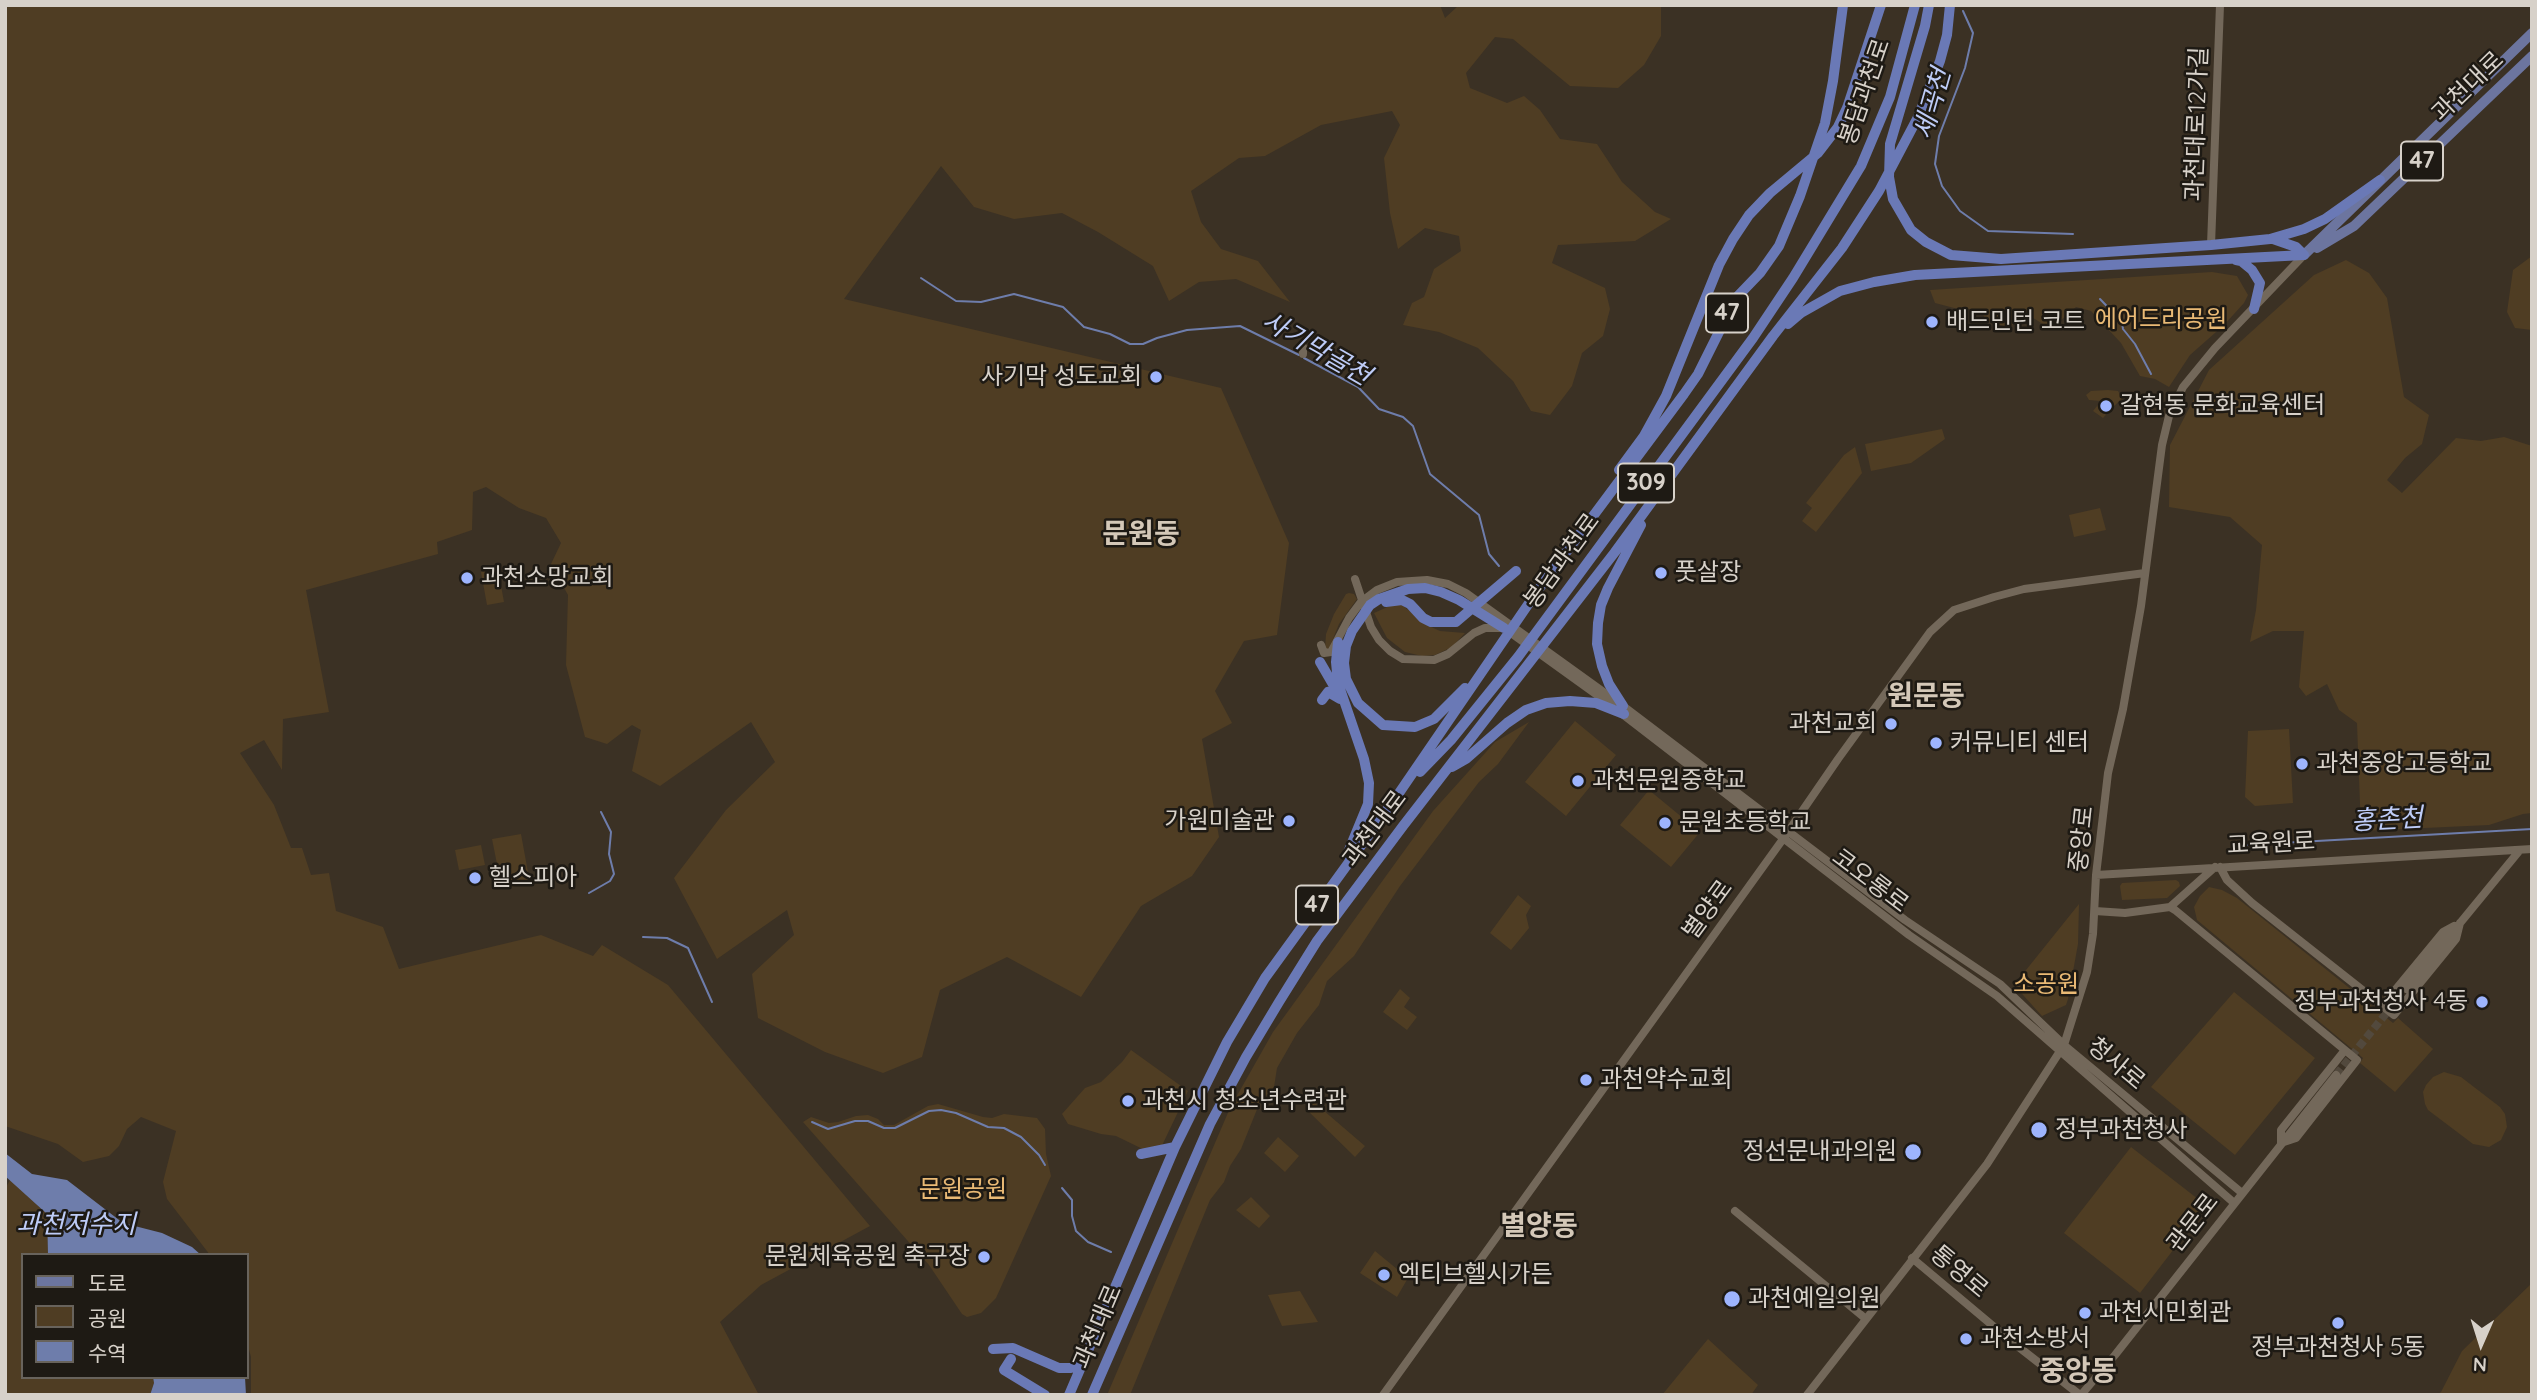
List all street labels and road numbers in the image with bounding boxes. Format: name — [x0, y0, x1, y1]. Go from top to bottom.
street label: 봉담과천로 — [1833, 35, 1897, 149]
street label: 과천대로12가길 — [2180, 46, 2214, 202]
street label: 과천대로 — [2426, 46, 2510, 128]
road number: 47 — [2401, 142, 2443, 180]
road number: 47 — [1706, 294, 1748, 332]
road number: 309 — [1618, 463, 1674, 503]
street label: 봉담과천로 — [1518, 508, 1606, 614]
street label: 과천대로 — [1337, 785, 1413, 873]
street label: 중앙로 — [2064, 805, 2100, 873]
street label: 교육원로 — [2226, 827, 2316, 861]
street label: 코오롱로 — [1826, 843, 1914, 919]
street label: 별양로 — [1677, 875, 1739, 945]
road number: 47 — [1296, 885, 1338, 924]
street label: 청사로 — [2081, 1032, 2151, 1096]
street label: 관문로 — [2161, 1188, 2225, 1258]
street label: 통영로 — [1924, 1240, 1994, 1304]
street label: 과천대로 — [1067, 1281, 1129, 1373]

